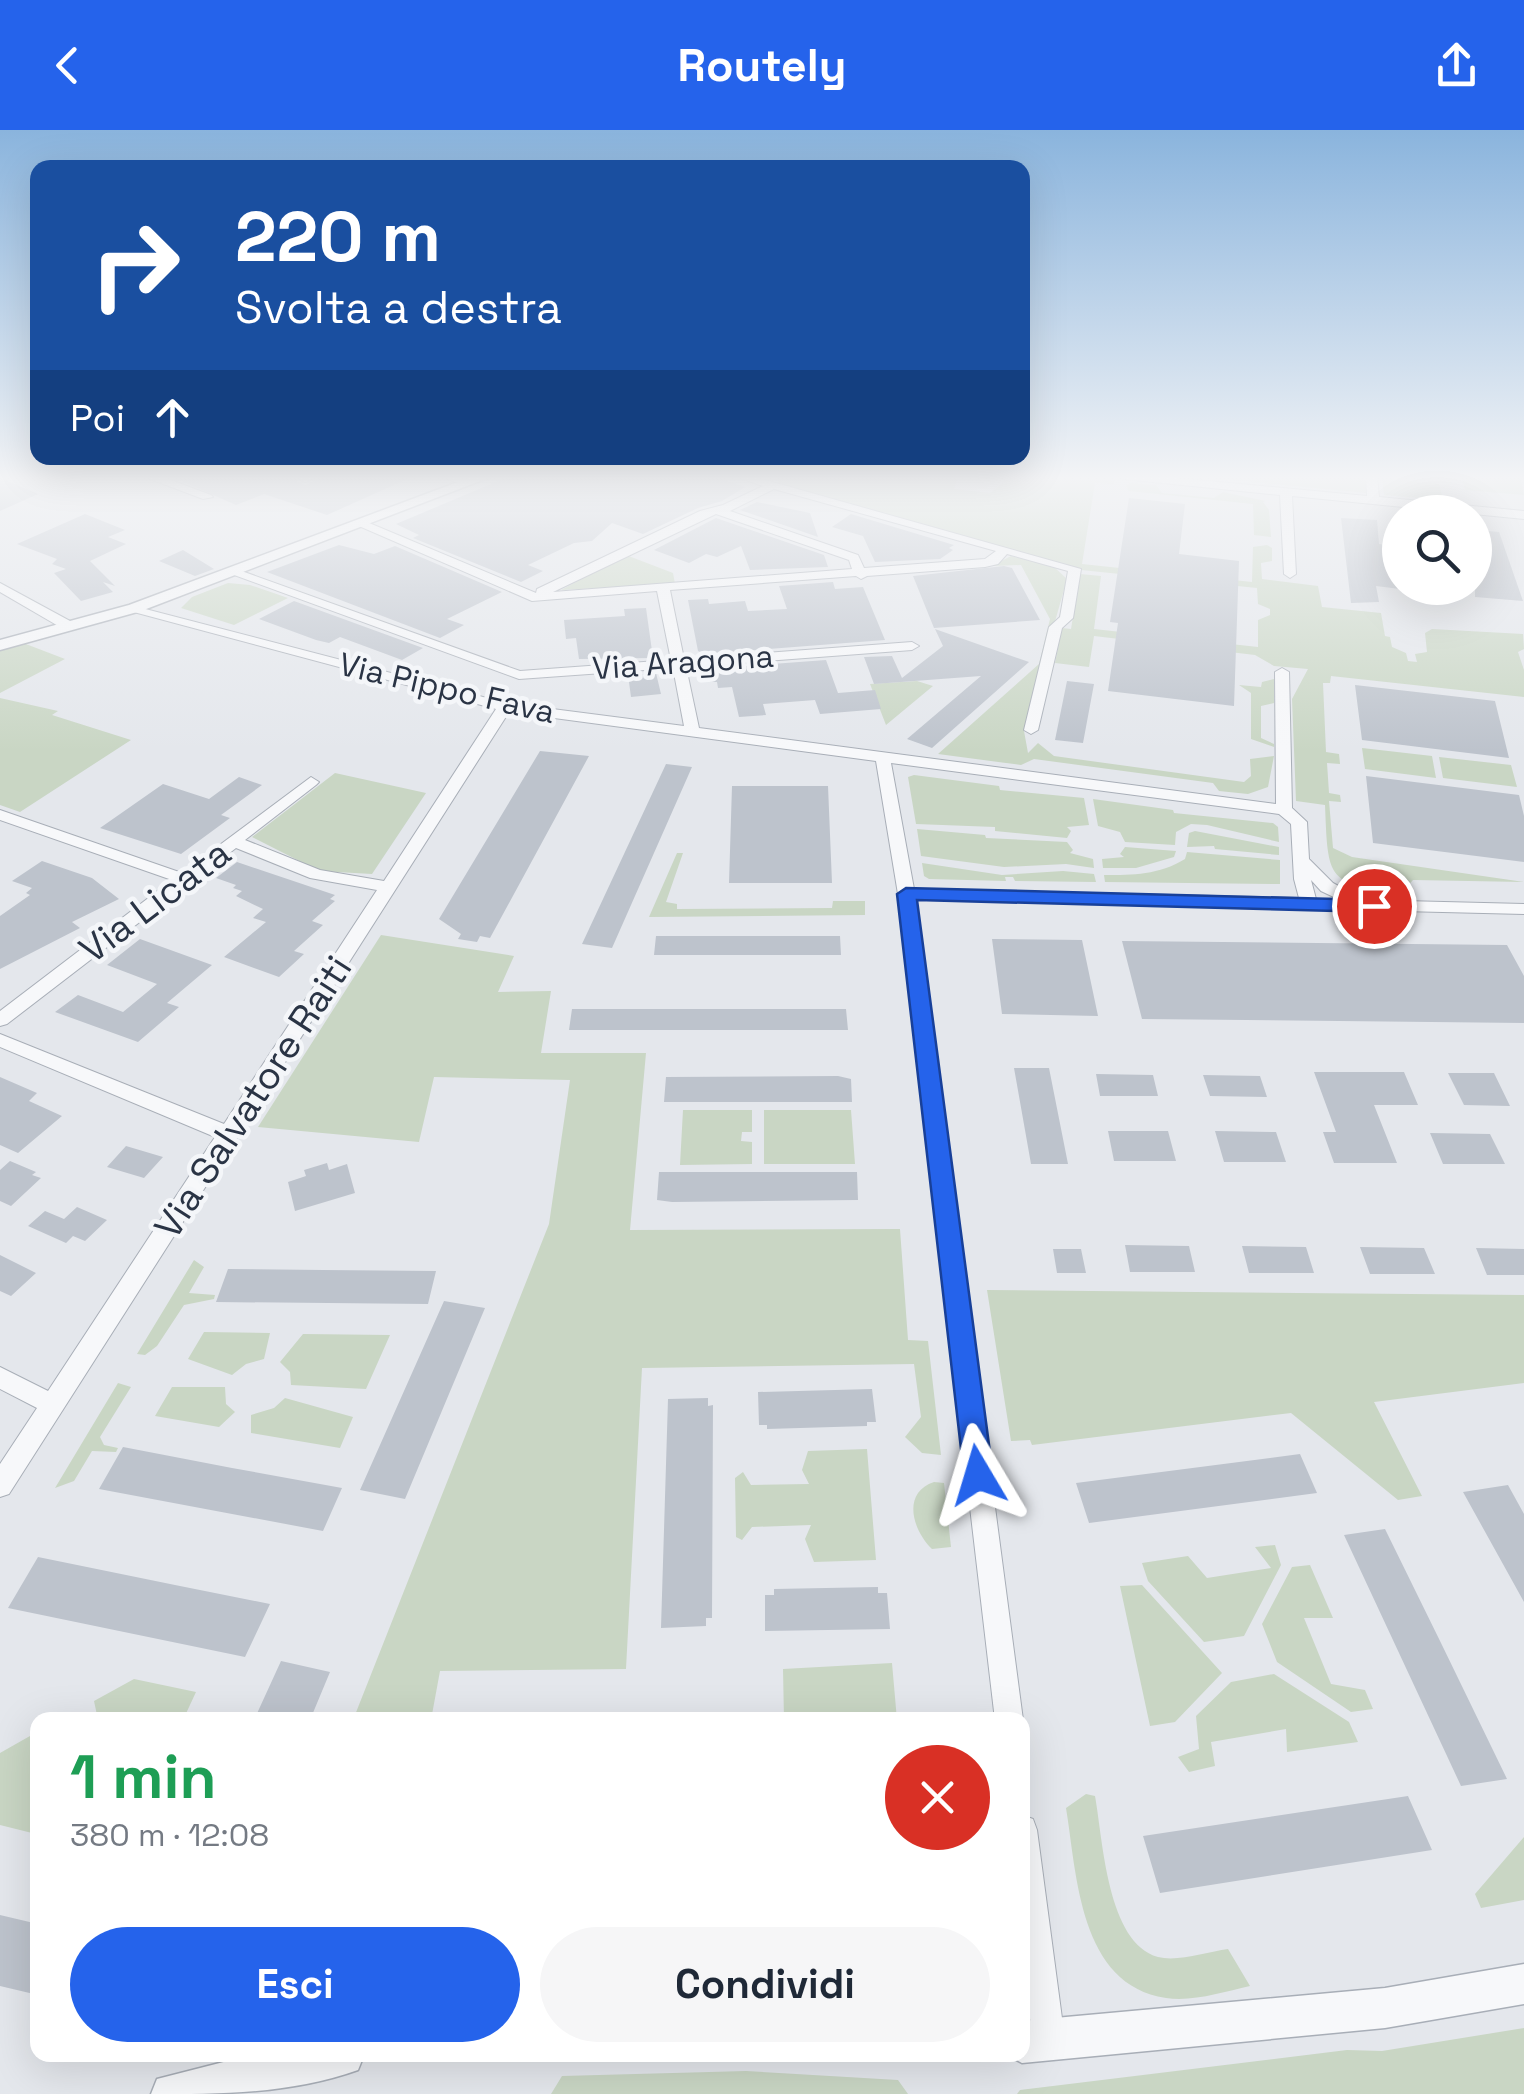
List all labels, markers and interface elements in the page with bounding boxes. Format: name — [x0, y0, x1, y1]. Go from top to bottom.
text: Routely — [677, 37, 847, 94]
icon: back — [40, 38, 95, 93]
icon: share — [1429, 38, 1484, 93]
text: 220 m — [235, 192, 441, 281]
icon: right — [70, 200, 200, 330]
text: Svolta a destra — [235, 279, 562, 336]
icon: ahead — [145, 390, 200, 445]
text: Poi — [70, 394, 125, 442]
map controls — [1382, 495, 1492, 605]
button: search — [1382, 495, 1492, 605]
street label: Via Aragona — [591, 636, 775, 688]
street label: Via Pippo Fava — [335, 644, 559, 732]
street label: Via Licata — [70, 829, 240, 973]
pin — [1332, 864, 1417, 949]
icon: arrive — [1347, 879, 1402, 934]
street label: Via Salvatore Raiti — [144, 947, 362, 1247]
position arrow — [926, 1423, 1030, 1527]
text: 1 min — [70, 1739, 217, 1816]
button: close — [885, 1745, 990, 1850]
text: 380 m · 12:08 — [70, 1815, 269, 1855]
button: Esci — [70, 1927, 520, 2042]
button: Condividi — [540, 1927, 990, 2042]

